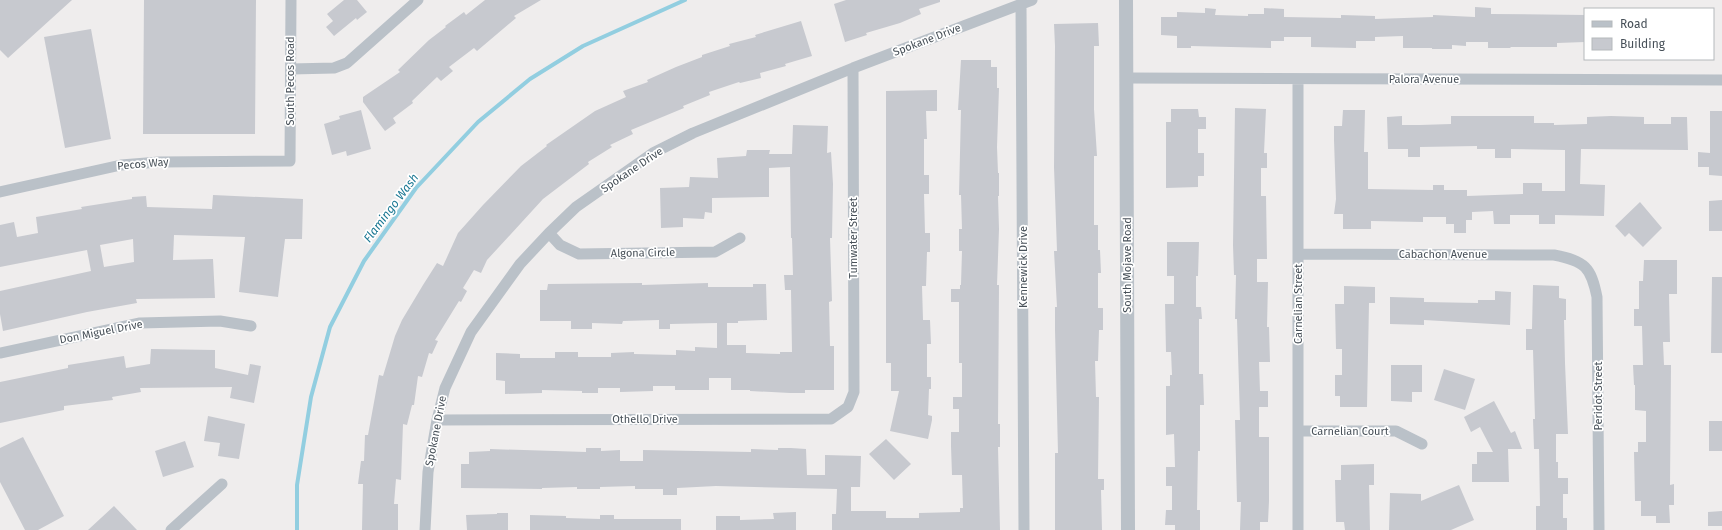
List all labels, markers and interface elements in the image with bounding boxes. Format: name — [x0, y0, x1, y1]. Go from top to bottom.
legend — [1584, 8, 1714, 60]
text: Road — [1620, 17, 1648, 31]
street label: Spokane Drive — [891, 21, 963, 59]
street label: South Pecos Road — [284, 36, 297, 126]
text: Building — [1620, 37, 1666, 51]
street label: Palora Avenue — [1389, 73, 1459, 86]
street label: Spokane Drive — [599, 145, 665, 195]
street label: Pecos Way — [117, 155, 170, 173]
water label: Flamingo Wash — [361, 171, 421, 245]
street label: Tumwater Street — [847, 197, 860, 279]
street label: South Mojave Road — [1121, 217, 1134, 313]
street label: Kennewick Drive — [1017, 226, 1030, 308]
street label: Algona Circle — [611, 246, 675, 260]
street label: Cabachon Avenue — [1399, 248, 1487, 261]
street label: Carnelian Street — [1292, 264, 1305, 344]
street label: Don Miguel Drive — [58, 318, 144, 346]
street label: Peridot Street — [1592, 361, 1605, 431]
street label: Spokane Drive — [423, 395, 449, 467]
street label: Othello Drive — [612, 413, 678, 426]
street label: Carnelian Court — [1311, 425, 1389, 438]

